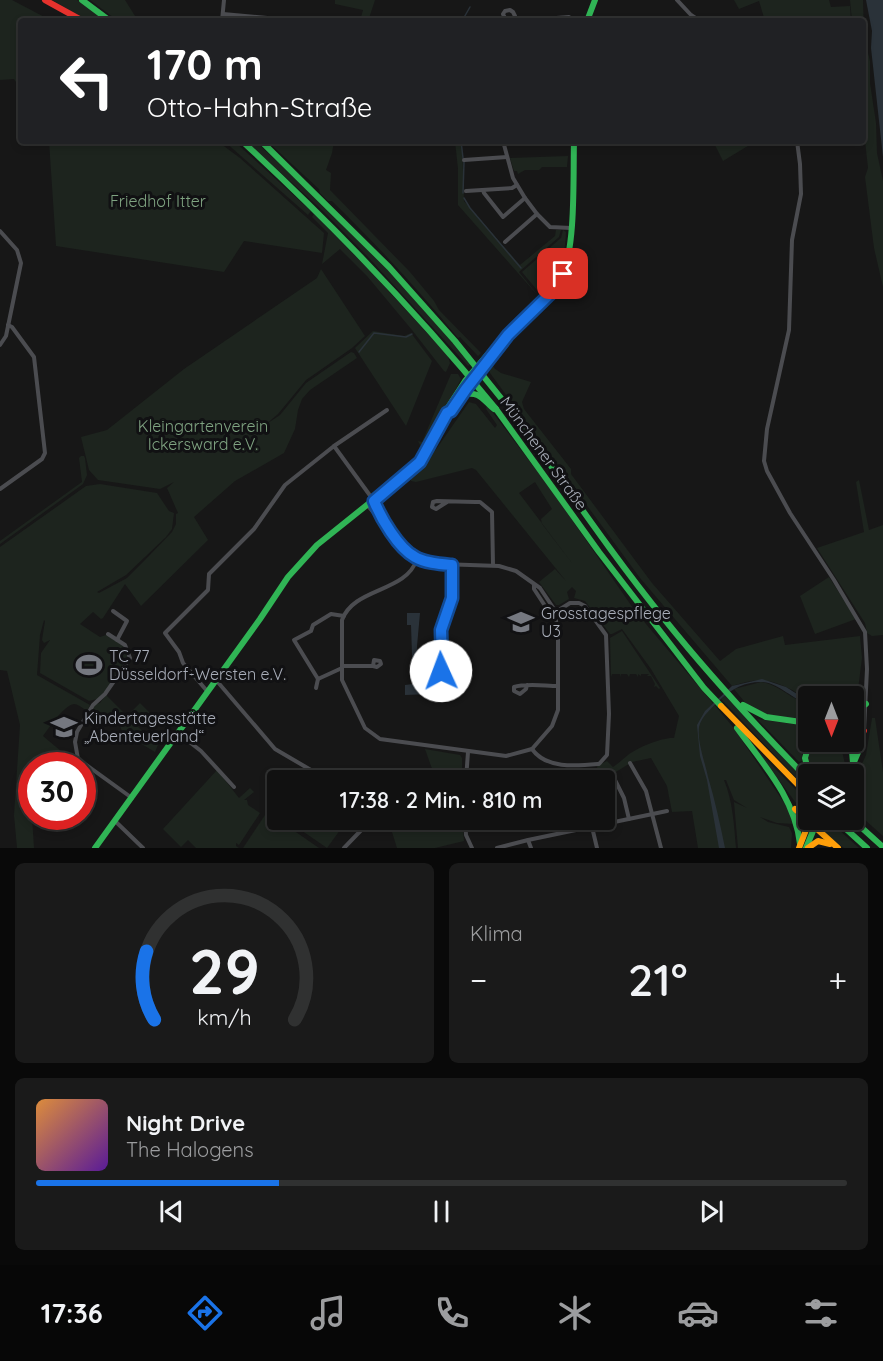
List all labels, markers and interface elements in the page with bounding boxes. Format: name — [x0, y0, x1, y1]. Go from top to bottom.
text: 170 m — [147, 38, 263, 91]
icon: left — [48, 42, 126, 120]
text: Otto-Hahn-Straße — [147, 90, 372, 124]
park label: Friedhof Itter — [110, 191, 206, 211]
pin — [537, 248, 588, 299]
icon: arrive — [546, 257, 579, 290]
street label: Münchener Straße — [496, 392, 592, 514]
park label: Kleingartenverein Ickersward e.V. — [138, 416, 268, 454]
place label: Grosstagespflege U3 — [541, 603, 671, 641]
school or university icon: Grosstagespflege U3 — [506, 607, 536, 637]
position arrow — [409, 639, 473, 703]
place label: TC 77 Düsseldorf-Wersten e.V. — [109, 646, 286, 684]
sports icon: TC 77 Düsseldorf-Wersten e.V. — [74, 650, 104, 680]
north arrow — [798, 686, 864, 752]
map controls — [798, 686, 864, 830]
place label: Kindertagesstätte „Abenteuerland“ — [84, 708, 216, 746]
school or university icon: Kindertagesstätte „Abenteuerland“ — [49, 712, 79, 742]
speed limit sign: 30 — [18, 752, 96, 830]
button: layers — [798, 764, 864, 830]
text: 17:38 · 2 Min. · 810 m — [340, 786, 542, 814]
text: Klima — [470, 921, 523, 946]
text: 29 — [189, 932, 260, 1010]
text: 21° — [628, 951, 687, 1007]
text: − — [470, 959, 487, 1000]
text: + — [828, 959, 847, 1000]
text: km/h — [197, 1004, 252, 1030]
text: Night Drive — [126, 1109, 245, 1137]
text: The Halogens — [126, 1137, 254, 1162]
icon: previous — [155, 1195, 188, 1228]
icon: pause — [425, 1195, 458, 1228]
icon: next — [695, 1195, 728, 1228]
icon: directions — [184, 1292, 226, 1334]
icon: music — [307, 1292, 349, 1334]
icon: phone — [431, 1292, 473, 1334]
icon: climate — [554, 1292, 596, 1334]
icon: car — [677, 1292, 719, 1334]
icon: filters — [800, 1292, 842, 1334]
text: 17:36 — [41, 1296, 103, 1330]

